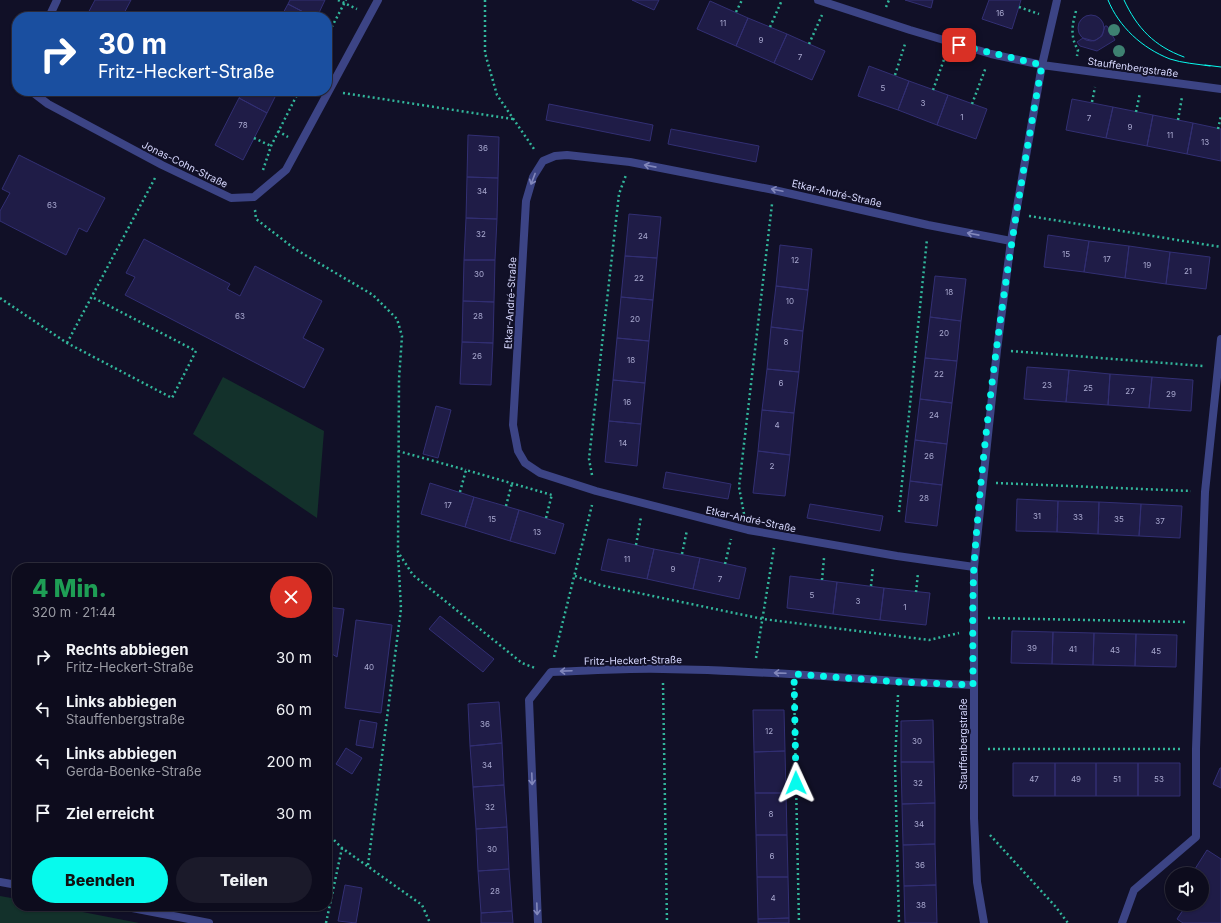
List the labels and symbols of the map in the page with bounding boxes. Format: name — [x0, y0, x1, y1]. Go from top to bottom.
house number: 16 — [996, 8, 1004, 18]
house number: 11 — [720, 18, 726, 28]
pin — [942, 28, 976, 62]
house number: 9 — [759, 35, 764, 45]
house number: 7 — [798, 52, 803, 62]
street label: Stauffenbergstraße — [1087, 55, 1179, 79]
house number: 5 — [881, 83, 886, 93]
house number: 3 — [921, 98, 926, 108]
house number: 1 — [960, 112, 964, 122]
house number: 7 — [1087, 113, 1092, 123]
house number: 78 — [238, 120, 248, 130]
house number: 9 — [1128, 122, 1133, 132]
house number: 11 — [1167, 130, 1173, 140]
house number: 13 — [1201, 137, 1209, 147]
street label: Jonas-Cohn-Straße — [140, 138, 230, 190]
house number: 36 — [478, 143, 488, 153]
one-way arrow — [644, 162, 657, 170]
one-way arrow — [528, 173, 536, 185]
street label: Etkar-André-Straße — [791, 177, 883, 209]
house number: 34 — [477, 186, 487, 196]
one-way arrow — [771, 186, 784, 194]
house number: 63 — [47, 200, 57, 210]
house number: 32 — [476, 229, 486, 239]
one-way arrow — [967, 229, 980, 237]
house number: 24 — [638, 231, 648, 241]
house number: 15 — [1062, 249, 1070, 259]
house number: 17 — [1103, 254, 1111, 264]
house number: 12 — [791, 255, 799, 265]
street label: Etkar-André-Straße — [502, 257, 518, 349]
house number: 19 — [1143, 260, 1151, 270]
house number: 21 — [1184, 266, 1192, 276]
house number: 30 — [474, 269, 484, 279]
house number: 22 — [634, 273, 644, 283]
house number: 18 — [945, 287, 953, 297]
house number: 10 — [786, 296, 794, 306]
house number: 63 — [235, 311, 245, 321]
house number: 28 — [473, 311, 483, 321]
house number: 20 — [630, 314, 640, 324]
house number: 20 — [939, 328, 949, 338]
house number: 8 — [784, 337, 789, 347]
house number: 26 — [472, 351, 482, 361]
house number: 18 — [627, 355, 635, 365]
house number: 22 — [934, 369, 944, 379]
house number: 6 — [779, 378, 784, 388]
house number: 23 — [1042, 380, 1052, 390]
house number: 25 — [1083, 383, 1093, 393]
house number: 27 — [1125, 386, 1135, 396]
house number: 29 — [1166, 389, 1176, 399]
house number: 16 — [623, 397, 631, 407]
house number: 24 — [929, 410, 939, 420]
house number: 4 — [774, 420, 780, 430]
house number: 14 — [619, 438, 627, 448]
house number: 26 — [924, 451, 934, 461]
house number: 2 — [770, 461, 775, 471]
house number: 28 — [919, 493, 929, 503]
house number: 17 — [444, 500, 452, 510]
street label: Etkar-André-Straße — [705, 504, 797, 534]
house number: 31 — [1033, 511, 1041, 521]
house number: 33 — [1073, 512, 1083, 522]
house number: 15 — [488, 514, 496, 524]
house number: 35 — [1114, 514, 1124, 524]
house number: 37 — [1155, 516, 1165, 526]
house number: 13 — [533, 527, 541, 537]
house number: 11 — [624, 554, 630, 564]
house number: 9 — [671, 564, 676, 574]
house number: 7 — [718, 574, 723, 584]
house number: 5 — [810, 590, 815, 600]
house number: 3 — [856, 596, 861, 606]
house number: 1 — [903, 602, 907, 612]
house number: 39 — [1027, 643, 1037, 653]
house number: 41 — [1069, 644, 1077, 654]
house number: 43 — [1110, 645, 1120, 655]
house number: 45 — [1151, 646, 1161, 656]
street label: Fritz-Heckert-Straße — [584, 653, 682, 667]
house number: 40 — [364, 662, 374, 672]
one-way arrow — [560, 668, 573, 675]
one-way arrow — [774, 670, 787, 677]
street label: Stauffenbergstraße — [957, 698, 969, 790]
house number: 36 — [480, 719, 490, 729]
house number: 12 — [765, 726, 773, 736]
house number: 30 — [912, 736, 922, 746]
house number: 34 — [482, 760, 492, 770]
position arrow — [775, 762, 817, 804]
one-way arrow — [529, 772, 536, 785]
house number: 47 — [1029, 774, 1039, 784]
house number: 49 — [1071, 774, 1081, 784]
house number: 51 — [1113, 774, 1121, 784]
house number: 53 — [1154, 774, 1164, 784]
house number: 32 — [913, 778, 923, 788]
house number: 32 — [485, 802, 495, 812]
house number: 8 — [769, 809, 774, 819]
house number: 34 — [914, 819, 924, 829]
house number: 30 — [487, 844, 497, 854]
house number: 6 — [770, 851, 775, 861]
house number: 36 — [915, 860, 925, 870]
house number: 28 — [490, 886, 500, 896]
house number: 4 — [770, 893, 776, 903]
house number: 38 — [916, 900, 926, 910]
one-way arrow — [533, 902, 541, 915]

